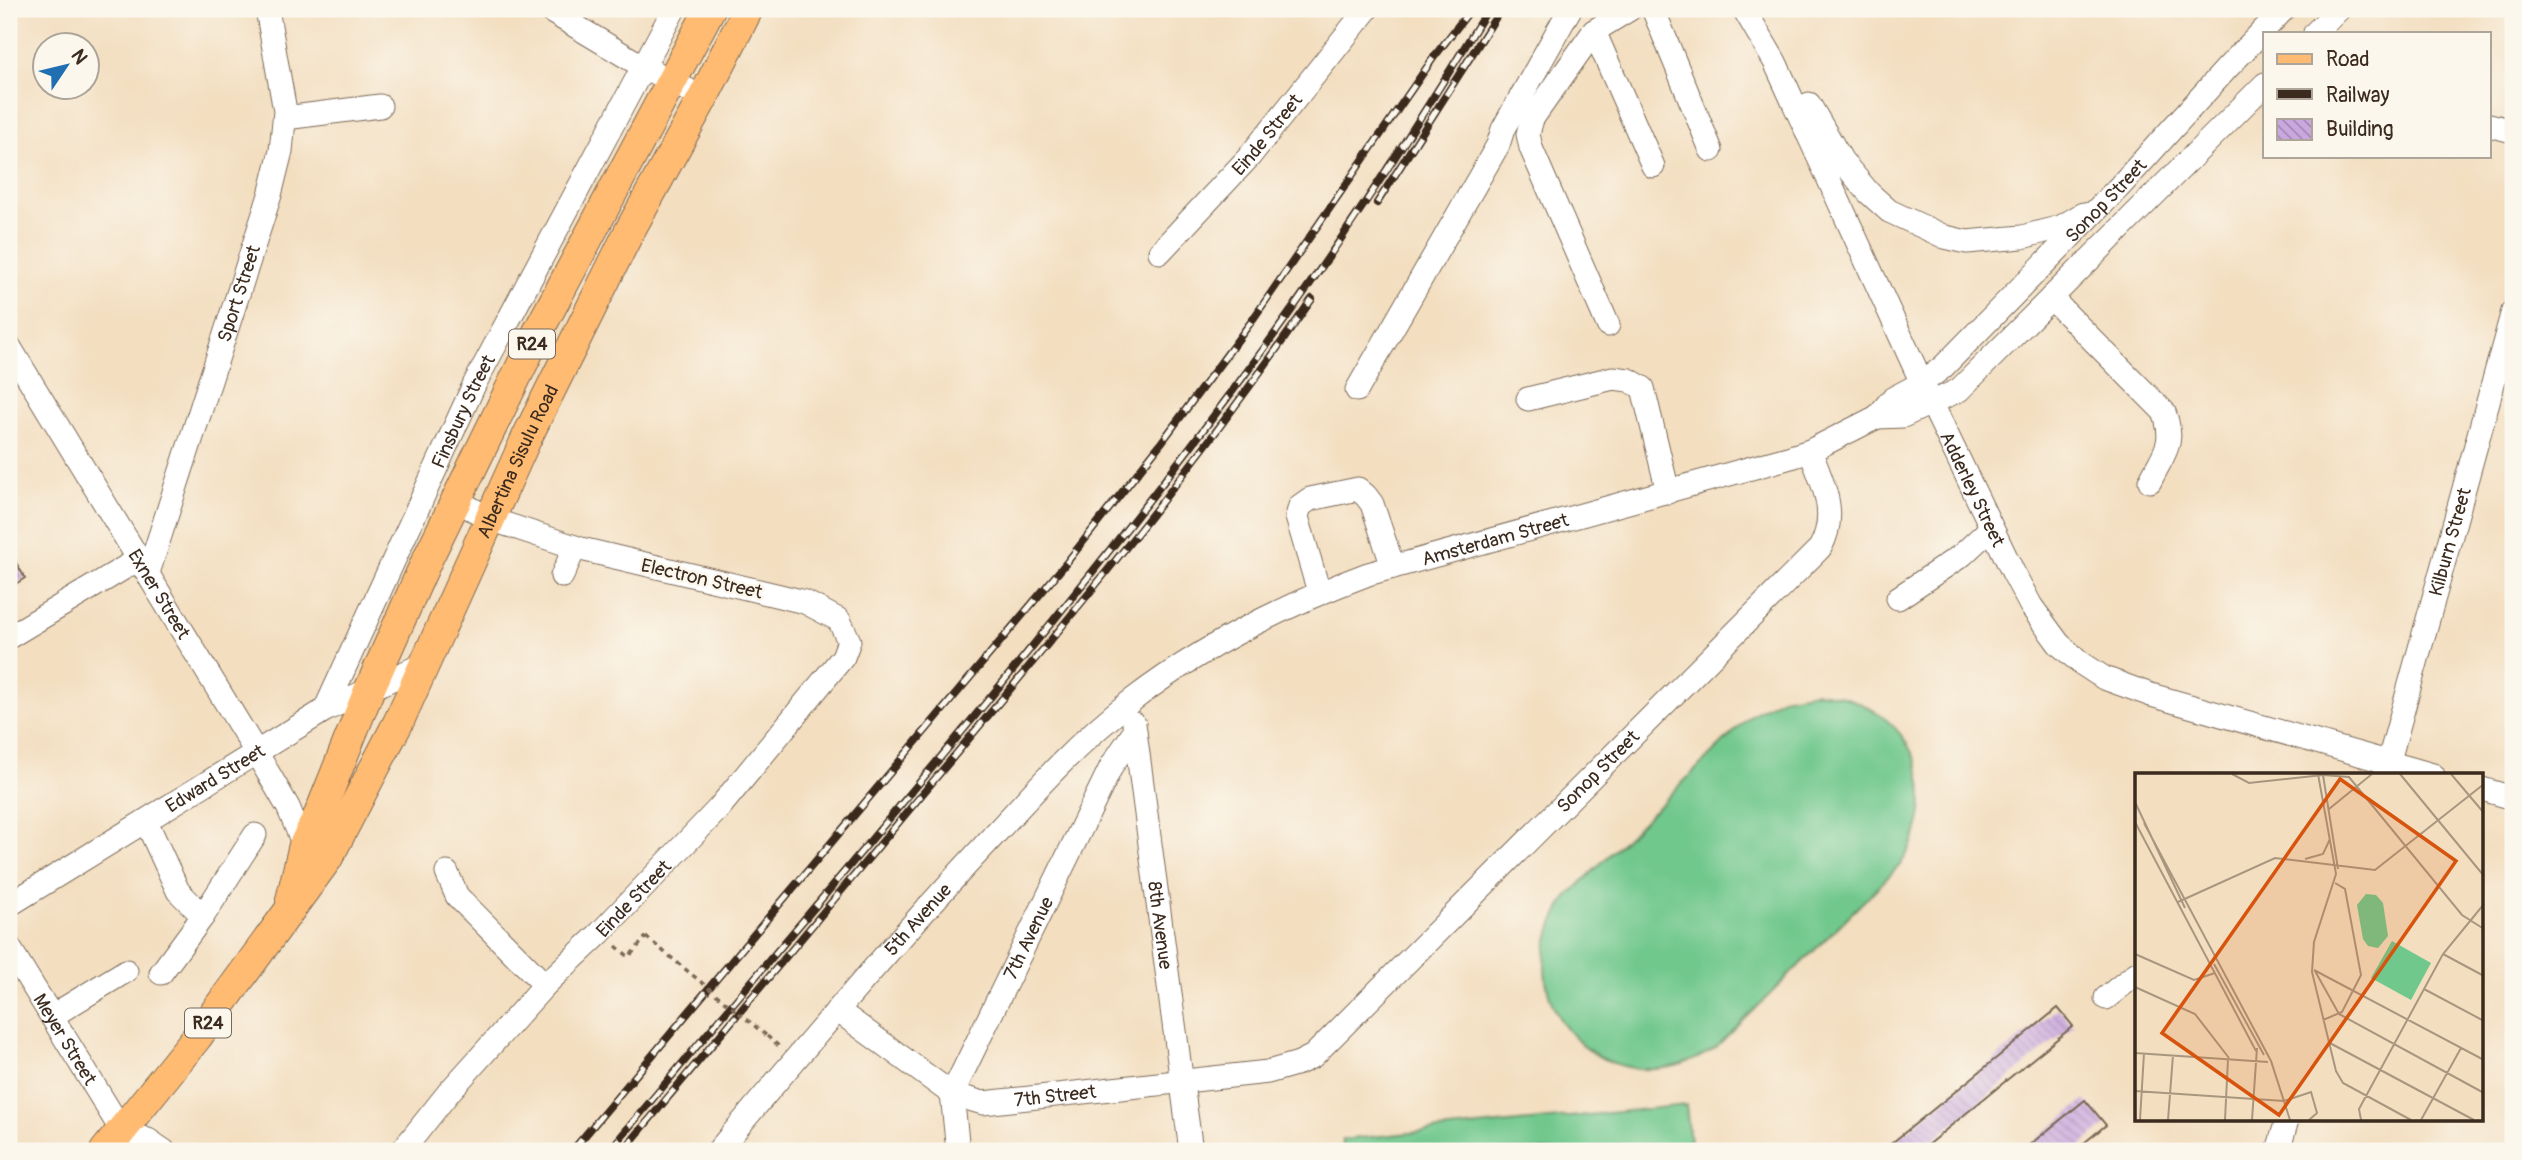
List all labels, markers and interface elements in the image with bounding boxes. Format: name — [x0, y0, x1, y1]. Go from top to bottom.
north arrow — [32, 32, 102, 102]
legend — [2263, 32, 2490, 158]
text: N — [66, 45, 93, 69]
text: Road — [2326, 46, 2370, 73]
text: Railway — [2326, 82, 2390, 109]
street label: Einde Street — [1227, 89, 1308, 181]
text: Building — [2326, 116, 2393, 143]
street label: Sonop Street — [2060, 154, 2152, 248]
street label: Sport Street — [212, 242, 266, 345]
road number: R24 — [509, 330, 555, 358]
street label: Finsbury Street — [427, 350, 501, 472]
street label: Albertina Sisulu Road — [472, 381, 564, 542]
street label: Adderley Street — [1934, 428, 2010, 551]
street label: Kilburn Street — [2424, 485, 2477, 599]
street label: Amsterdam Street — [1419, 508, 1572, 572]
street label: Exner Street — [122, 545, 196, 644]
street label: Electron Street — [639, 553, 765, 605]
street label: Sonop Street — [1552, 725, 1645, 818]
street label: Edward Street — [161, 739, 270, 818]
inset map — [2135, 773, 2484, 1122]
street label: Einde Street — [591, 855, 677, 943]
street label: 5th Avenue — [879, 878, 957, 961]
street label: 8th Avenue — [1142, 880, 1178, 972]
street label: 7th Avenue — [999, 892, 1059, 984]
street label: Meyer Street — [28, 989, 102, 1090]
road number: R24 — [185, 1008, 231, 1038]
street label: 7th Street — [1013, 1080, 1098, 1113]

